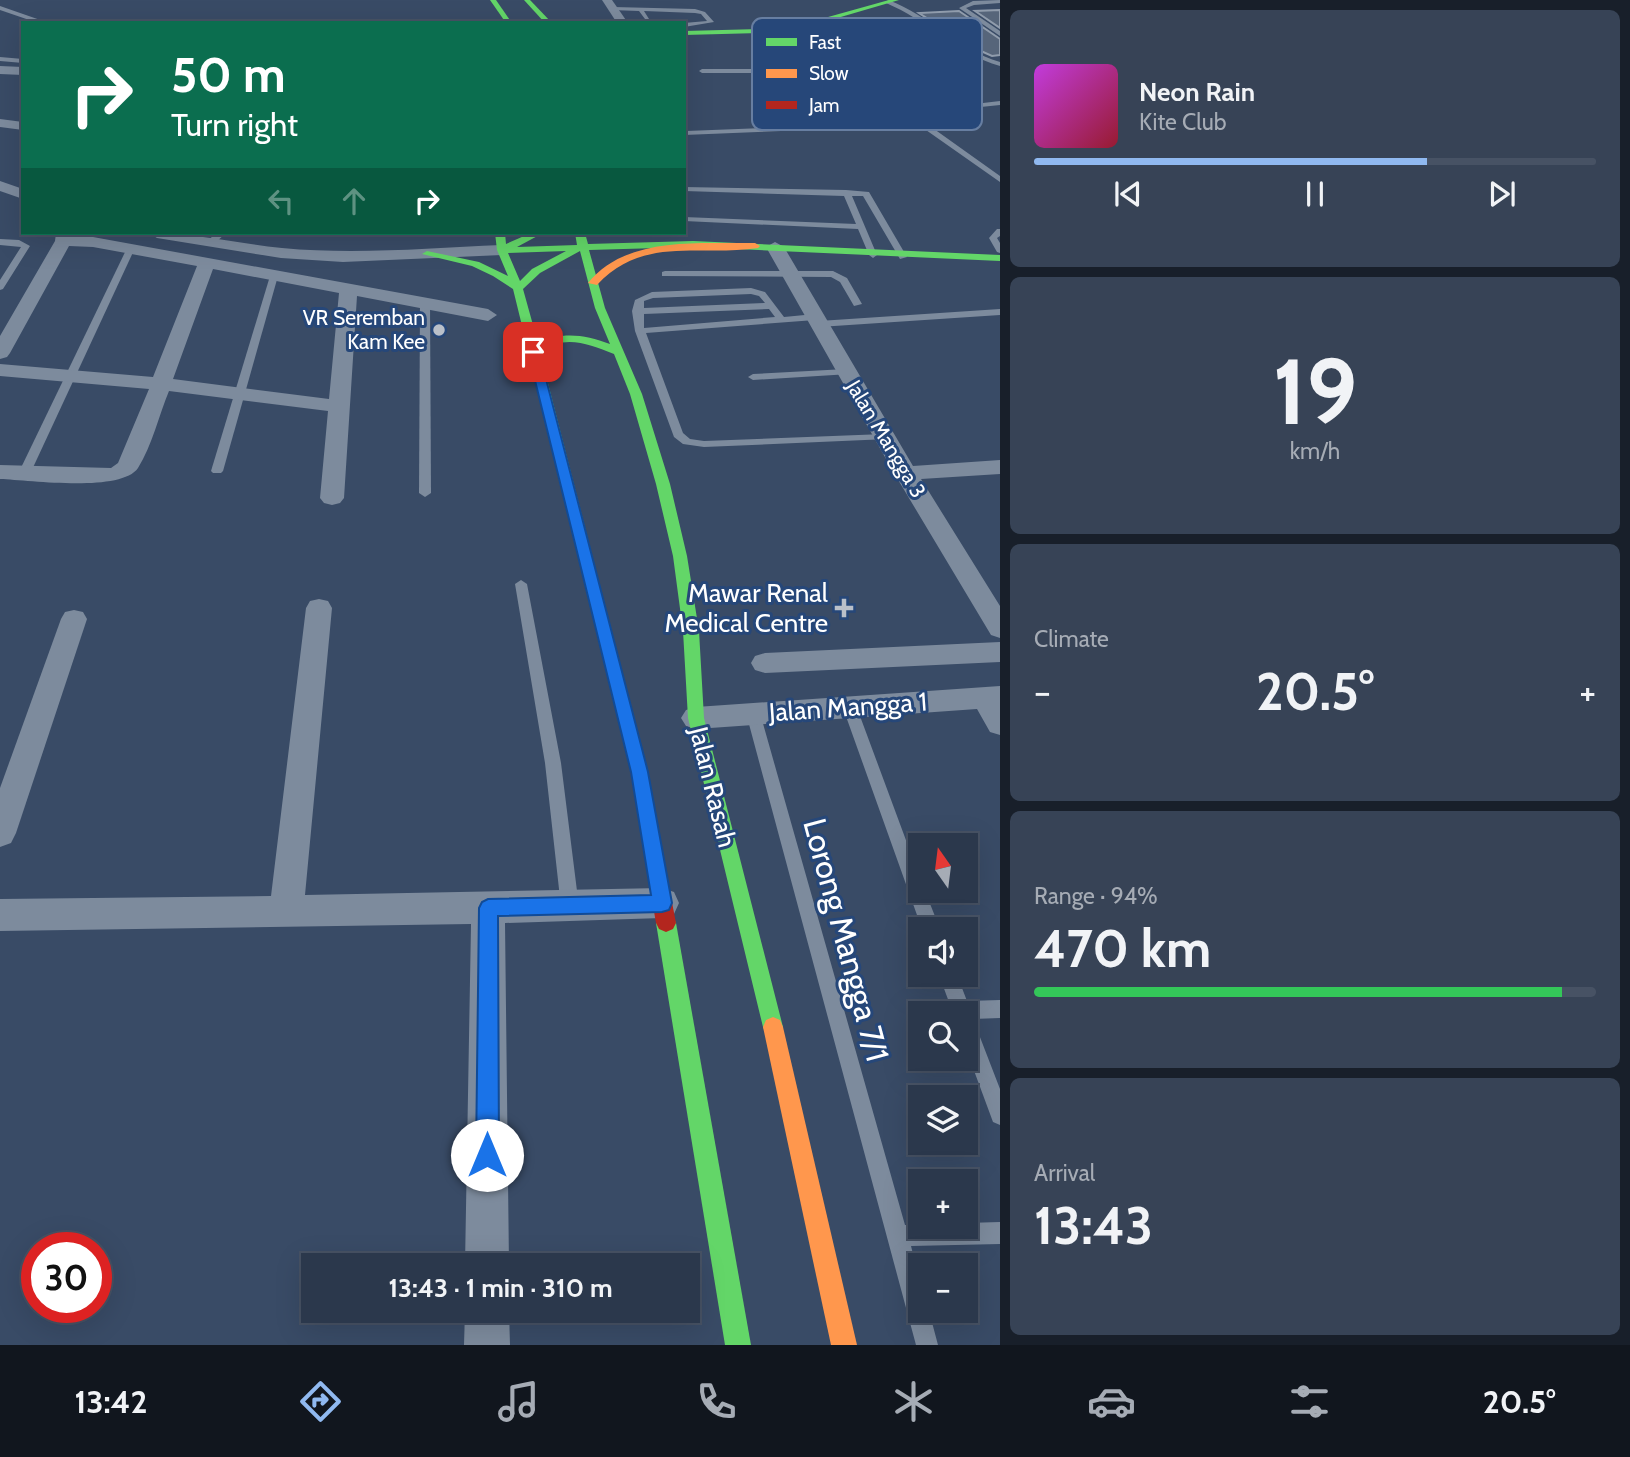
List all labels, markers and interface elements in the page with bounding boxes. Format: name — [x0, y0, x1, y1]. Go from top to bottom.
legend — [752, 18, 982, 130]
text: Fast — [809, 31, 842, 54]
text: 50 m — [171, 45, 286, 104]
icon: right — [56, 49, 147, 140]
text: Slow — [809, 62, 849, 85]
text: Neon Rain — [1139, 76, 1255, 108]
text: Jam — [808, 94, 839, 117]
text: Turn right — [171, 105, 298, 144]
text: Kite Club — [1139, 108, 1226, 136]
icon: previous — [1109, 175, 1147, 213]
icon: pause — [1296, 175, 1334, 213]
icon: next — [1483, 175, 1521, 213]
icon: left — [262, 182, 300, 220]
icon: ahead — [335, 182, 373, 220]
icon: right — [408, 182, 446, 220]
place label: VR Seremban Kam Kee — [303, 305, 425, 354]
marker: VR Seremban Kam Kee — [431, 322, 447, 338]
pin — [503, 322, 563, 382]
icon: arrive — [514, 333, 552, 371]
text: 19 — [1273, 336, 1357, 447]
street label: Jalan Mangga 3 — [841, 375, 931, 502]
text: km/h — [1290, 437, 1340, 465]
place label: Mawar Renal Medical Centre — [664, 577, 828, 639]
marker: Mawar Renal Medical Centre — [834, 598, 854, 618]
text: Climate — [1034, 625, 1109, 653]
text: 20.5° — [1256, 660, 1374, 723]
text: − — [1034, 668, 1051, 715]
text: + — [1579, 668, 1596, 715]
street label: Jalan Mangga 1 — [767, 686, 928, 729]
street label: Jalan Rasah — [682, 722, 743, 851]
street label: Lorong Mangga 7/1 — [795, 814, 898, 1066]
north arrow — [908, 833, 978, 903]
map controls — [908, 833, 978, 1323]
text: Range · 94% — [1034, 882, 1158, 910]
button: sound — [908, 917, 978, 987]
text: 470 km — [1034, 917, 1211, 980]
button: search — [908, 1001, 978, 1071]
button: layers — [908, 1085, 978, 1155]
position arrow — [450, 1118, 524, 1192]
text: Arrival — [1034, 1159, 1095, 1187]
button: + — [908, 1169, 978, 1239]
text: 13:43 — [1034, 1194, 1153, 1257]
speed limit sign: 30 — [21, 1232, 112, 1323]
button: − — [908, 1253, 978, 1323]
text: 13:43 · 1 min · 310 m — [388, 1272, 613, 1304]
icon: directions — [296, 1377, 345, 1426]
icon: music — [494, 1377, 543, 1426]
icon: phone — [692, 1377, 741, 1426]
icon: climate — [889, 1377, 938, 1426]
icon: car — [1087, 1377, 1136, 1426]
icon: filters — [1285, 1377, 1334, 1426]
text: 13:42 — [74, 1382, 147, 1421]
text: 20.5° — [1483, 1382, 1556, 1421]

